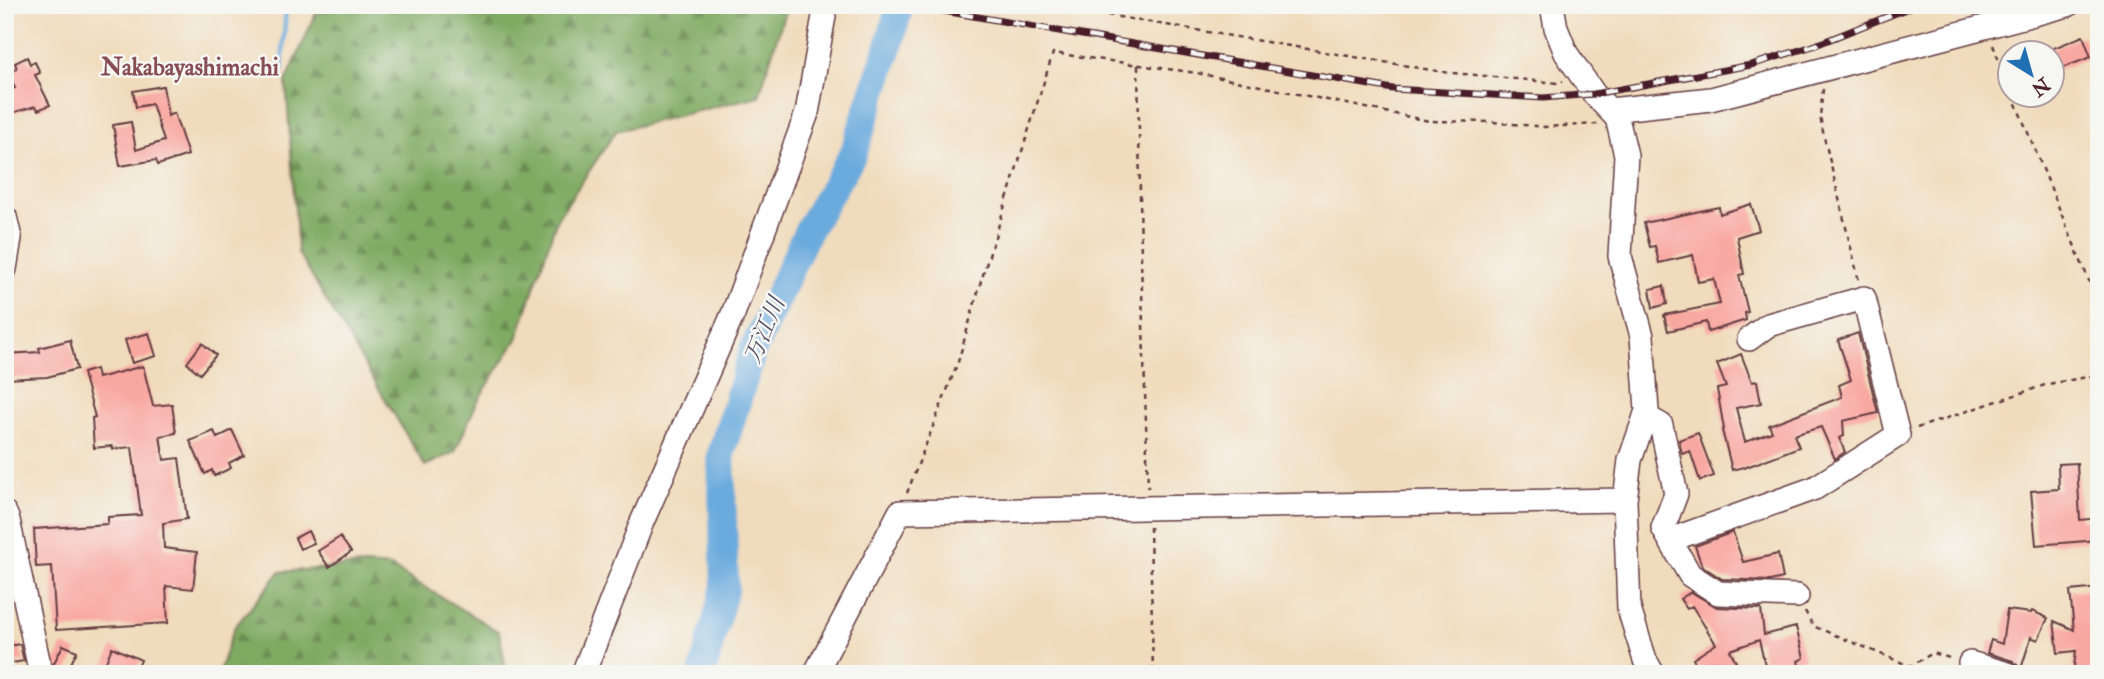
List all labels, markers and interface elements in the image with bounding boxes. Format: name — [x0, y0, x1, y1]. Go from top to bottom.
north arrow — [1996, 38, 2066, 108]
district label: Nakabayashimachi — [100, 52, 280, 83]
text: N — [2026, 71, 2055, 102]
water label: 万江川 — [738, 290, 792, 368]

